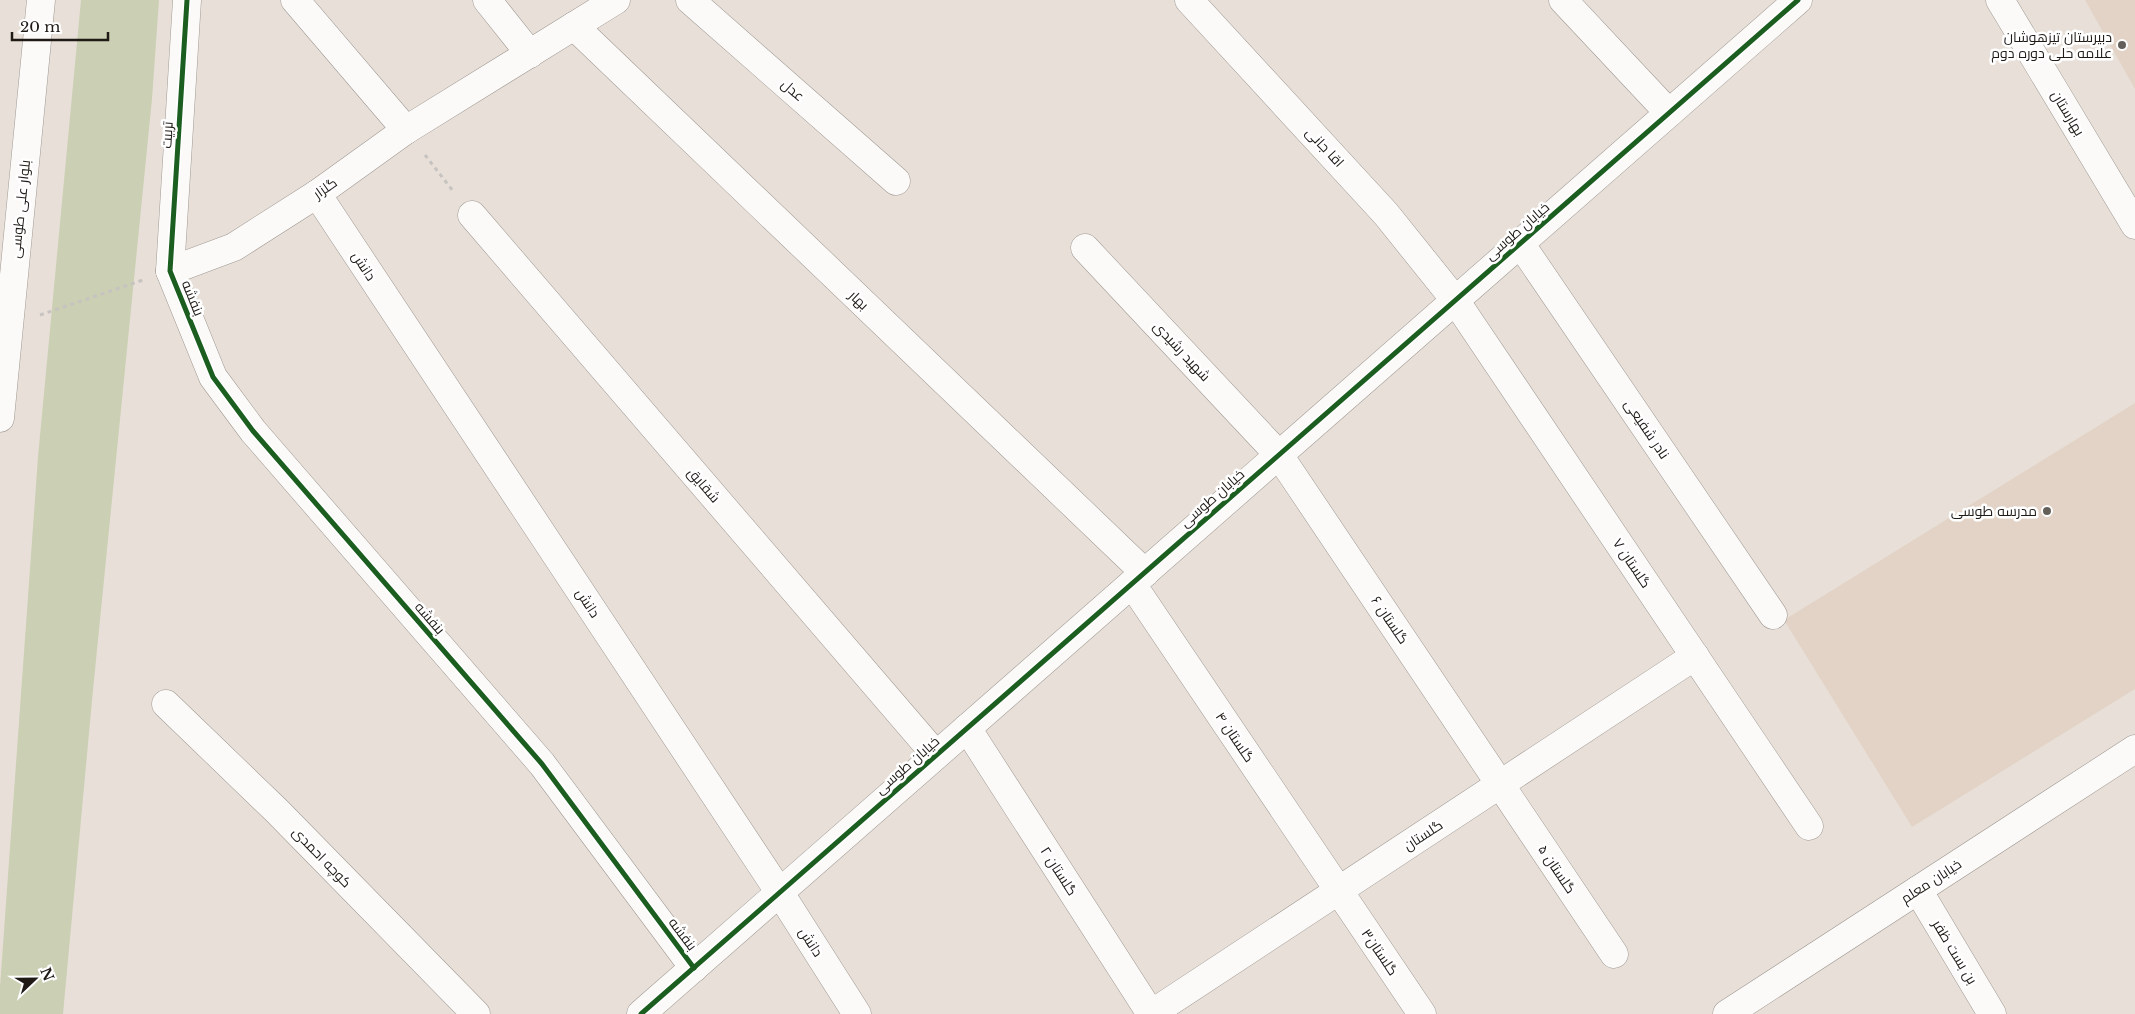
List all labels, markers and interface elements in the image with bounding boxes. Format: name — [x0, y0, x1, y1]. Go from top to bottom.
scale bar — [12, 10, 109, 42]
text: 20 m — [20, 17, 60, 36]
place label: دبیرستان تیزهوشان علامه حلی دوره دوم — [1991, 28, 2112, 63]
marker: دبیرستان تیزهوشان علامه حلی دوره دوم — [2116, 39, 2128, 51]
street label: عدل — [778, 75, 808, 105]
street label: بهارستان — [2047, 87, 2089, 139]
street label: تربیت — [157, 121, 177, 149]
street label: اقا جانی — [1302, 123, 1348, 171]
street label: بلوار علی طوسی — [6, 159, 34, 259]
street label: گلزار — [309, 173, 341, 203]
street label: خیابان طوسی — [1481, 198, 1553, 264]
street label: دانش — [348, 248, 380, 284]
street label: بنفشه — [178, 278, 208, 318]
street label: بهار — [845, 286, 873, 314]
street label: شهید رشیدی — [1150, 317, 1214, 385]
street label: نادر شفیعی — [1620, 396, 1674, 462]
street label: شقایق — [684, 464, 724, 506]
street label: خیابان طوسی — [1176, 465, 1248, 531]
place label: مدرسه طوسی — [1951, 502, 2037, 520]
marker: مدرسه طوسی — [2041, 505, 2053, 517]
street label: گلستان ۷ — [1609, 535, 1655, 591]
street label: دانش — [572, 585, 604, 621]
street label: گلستان ۶ — [1367, 593, 1413, 647]
street label: بنفشه — [411, 598, 449, 638]
street label: گلستان ۴ — [1212, 708, 1258, 766]
street label: خیابان طوسی — [871, 732, 943, 798]
street label: گلستان — [1400, 816, 1446, 854]
street label: کوچه احمدی — [288, 823, 355, 892]
street label: گلستان ۵ — [1534, 841, 1580, 897]
street label: گلستان ۲ — [1037, 843, 1081, 899]
street label: خیابان معلم — [1897, 855, 1965, 908]
street label: بنفشه — [665, 914, 701, 954]
street label: بن بست ظفر — [1928, 916, 1981, 988]
street label: دانش — [795, 924, 827, 960]
street label: گلستان۳ — [1358, 925, 1402, 979]
north arrow — [10, 954, 60, 1004]
text: N — [36, 965, 58, 984]

